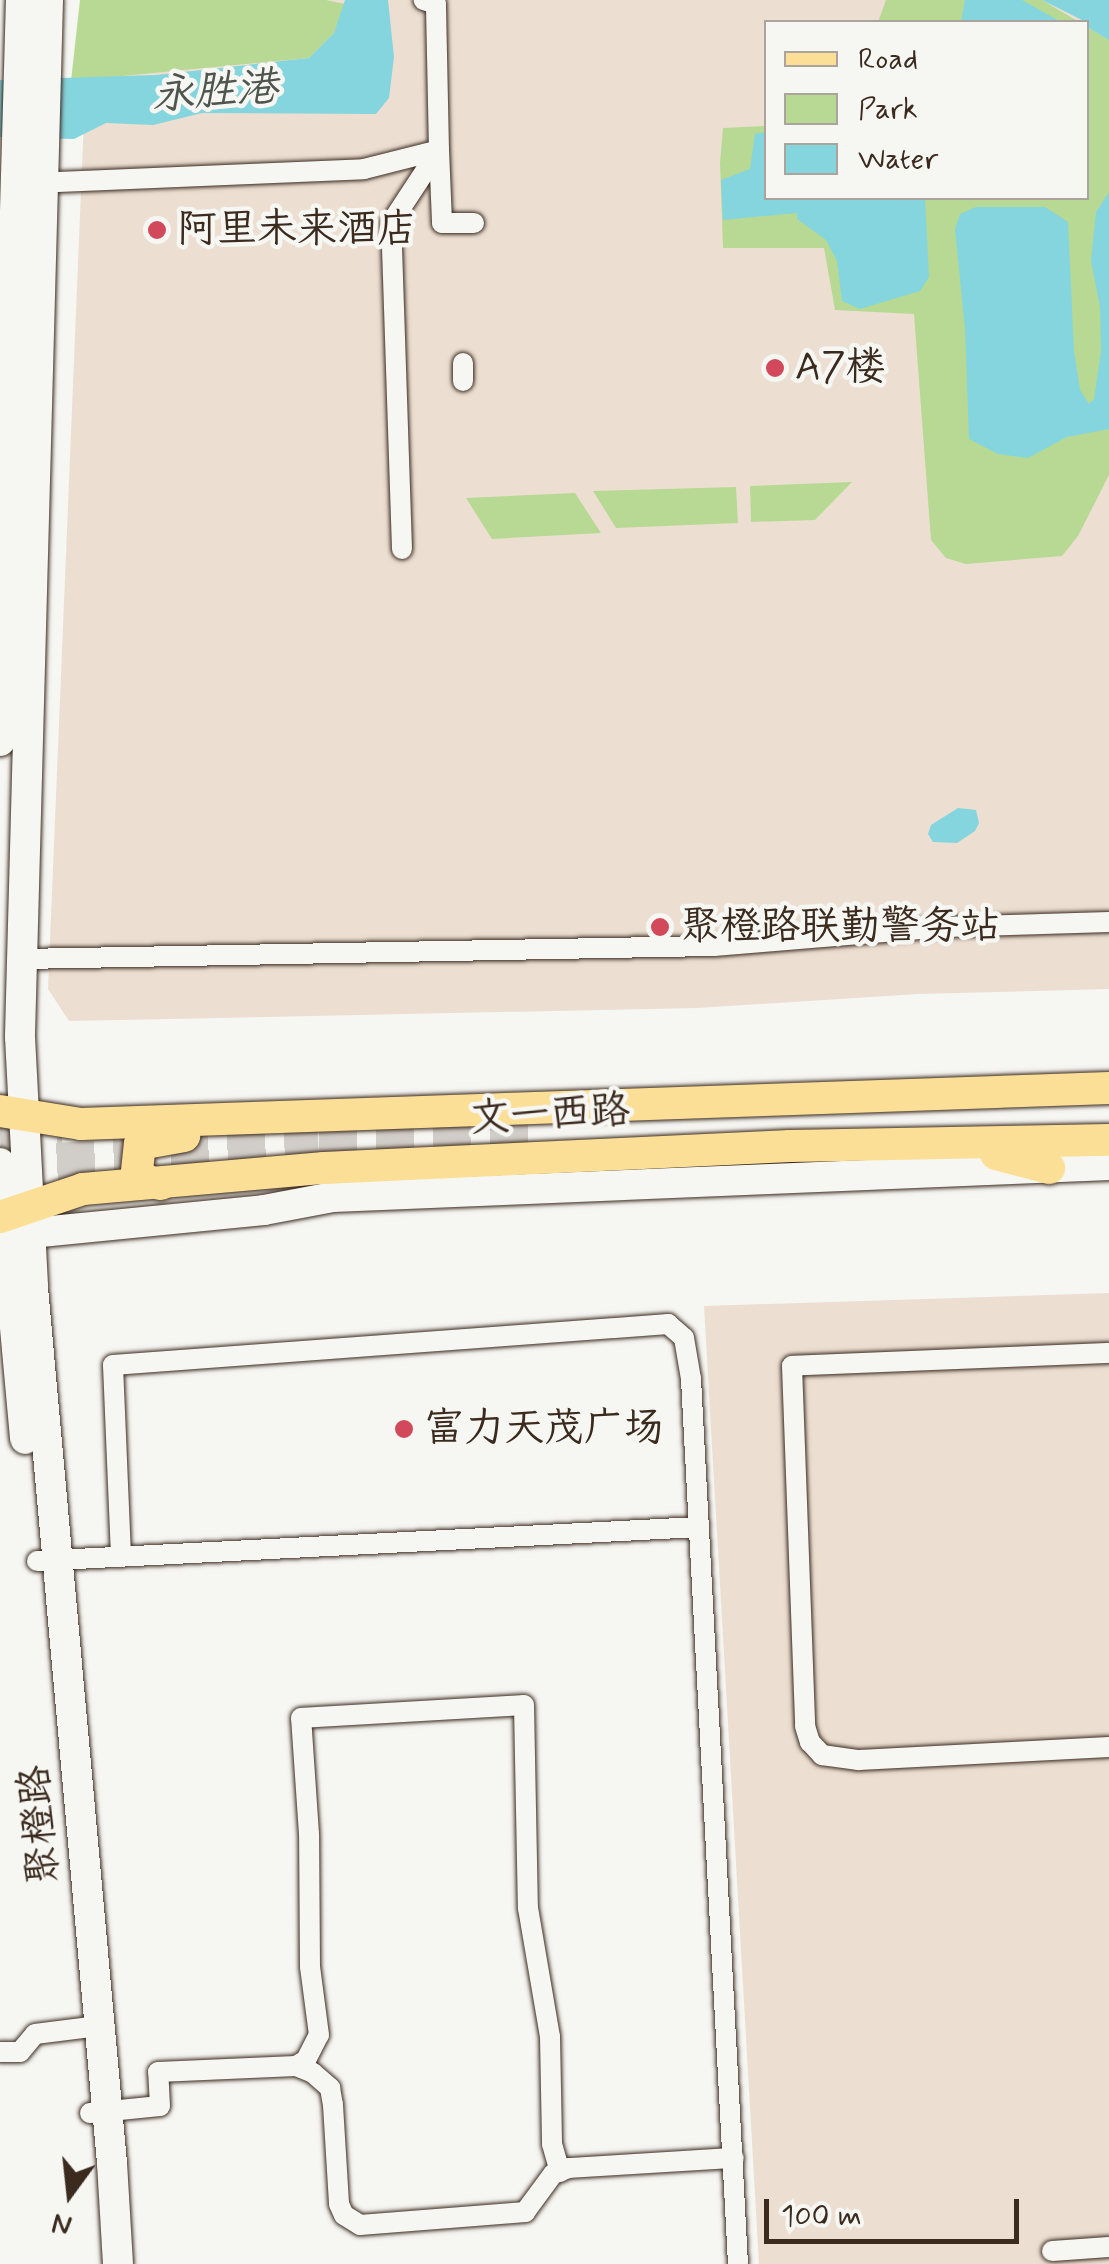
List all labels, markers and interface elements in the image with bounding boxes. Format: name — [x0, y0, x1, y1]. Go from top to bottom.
legend — [764, 20, 1089, 200]
text: Road — [858, 40, 918, 79]
water label: 永胜港 — [150, 63, 280, 123]
text: Park — [858, 90, 918, 129]
text: Water — [858, 140, 938, 179]
place label: 阿里未来酒店 — [177, 206, 417, 254]
marker: 阿里未来酒店 — [146, 219, 168, 241]
place label: A7楼 — [795, 344, 885, 392]
marker: A7楼 — [764, 357, 786, 379]
place label: 聚橙路联勤警务站 — [680, 903, 1000, 951]
marker: 聚橙路联勤警务站 — [649, 916, 671, 938]
street label: 文一西路 — [469, 1087, 631, 1143]
place label: 富力天茂广场 — [424, 1405, 664, 1453]
marker: 富力天茂广场 — [393, 1418, 415, 1440]
street label: 聚橙路 — [11, 1763, 69, 1887]
north arrow — [20, 2144, 120, 2244]
scale bar — [769, 2179, 1024, 2241]
text: 100 m — [781, 2197, 862, 2236]
text: N — [48, 2203, 76, 2244]

